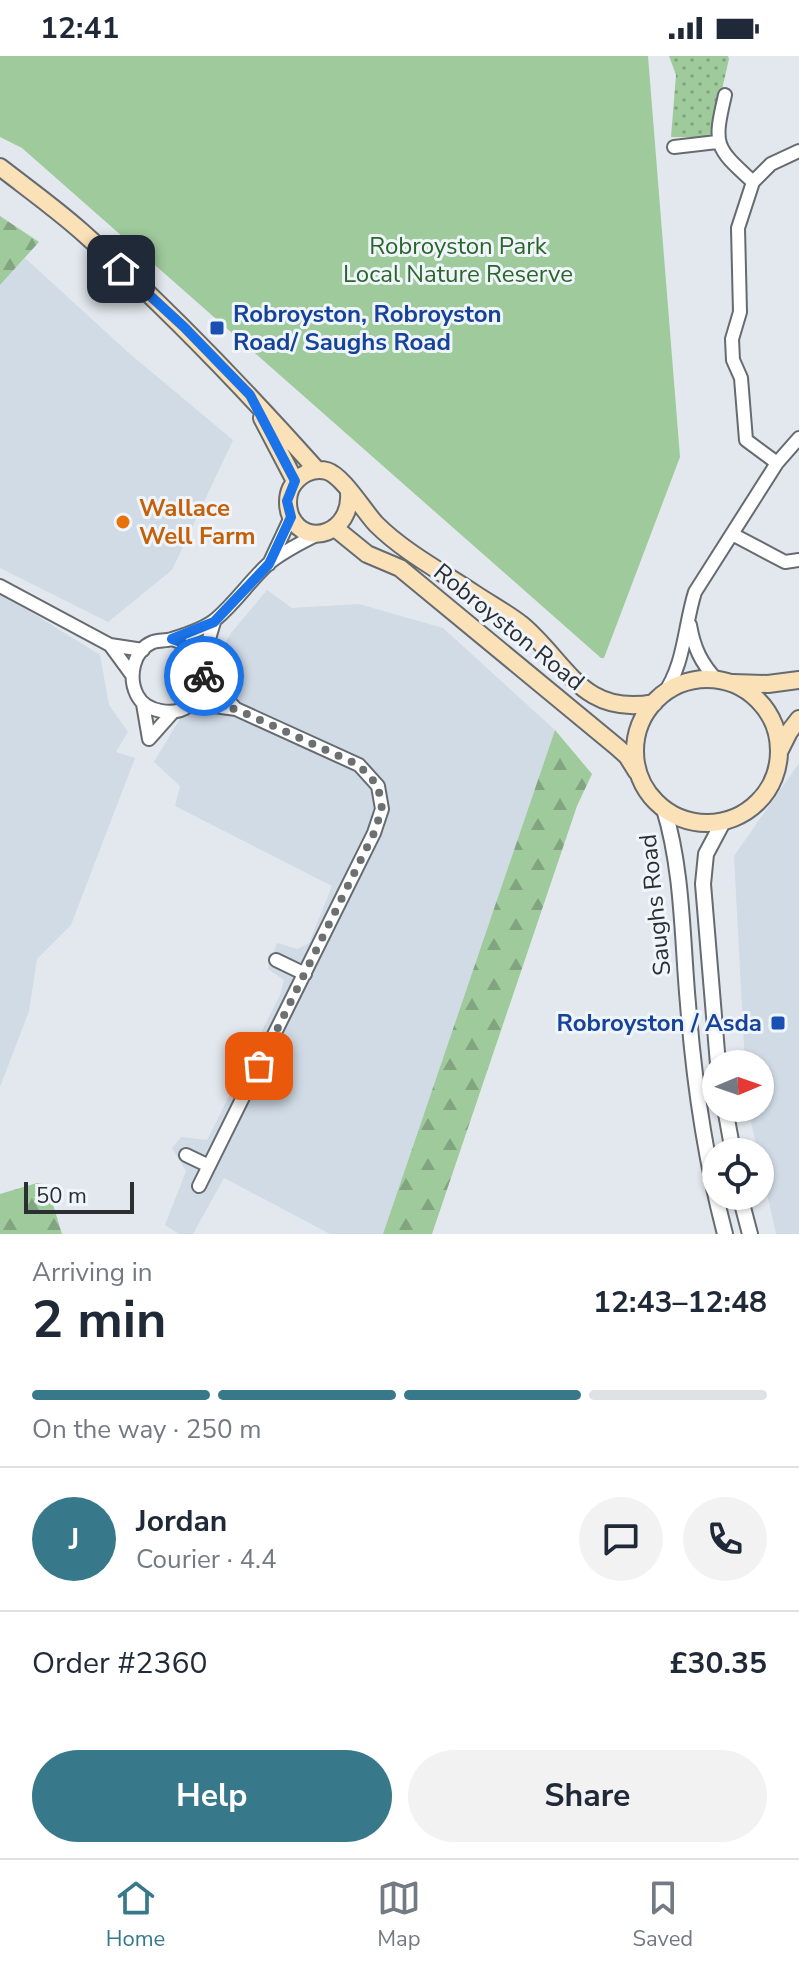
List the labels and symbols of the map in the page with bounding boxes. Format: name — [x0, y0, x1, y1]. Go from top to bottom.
park label: Robroyston Park Local Nature Reserve — [343, 230, 573, 290]
pin — [87, 235, 155, 303]
place label: Robroyston, Robroyston Road/ Saughs Road — [233, 298, 502, 358]
marker: Robroyston, Robroyston Road/ Saughs Road — [208, 319, 226, 337]
place label: Wallace Well Farm — [139, 492, 256, 552]
marker: Wallace Well Farm — [114, 513, 132, 531]
street label: Robroyston Road — [427, 556, 591, 698]
courier — [164, 636, 244, 716]
street label: Saughs Road — [632, 833, 678, 977]
place label: Robroyston / Asda — [557, 1007, 762, 1039]
marker: Robroyston / Asda — [769, 1014, 787, 1032]
pin — [225, 1032, 293, 1100]
north arrow — [702, 1050, 774, 1122]
scale bar — [24, 1178, 134, 1214]

